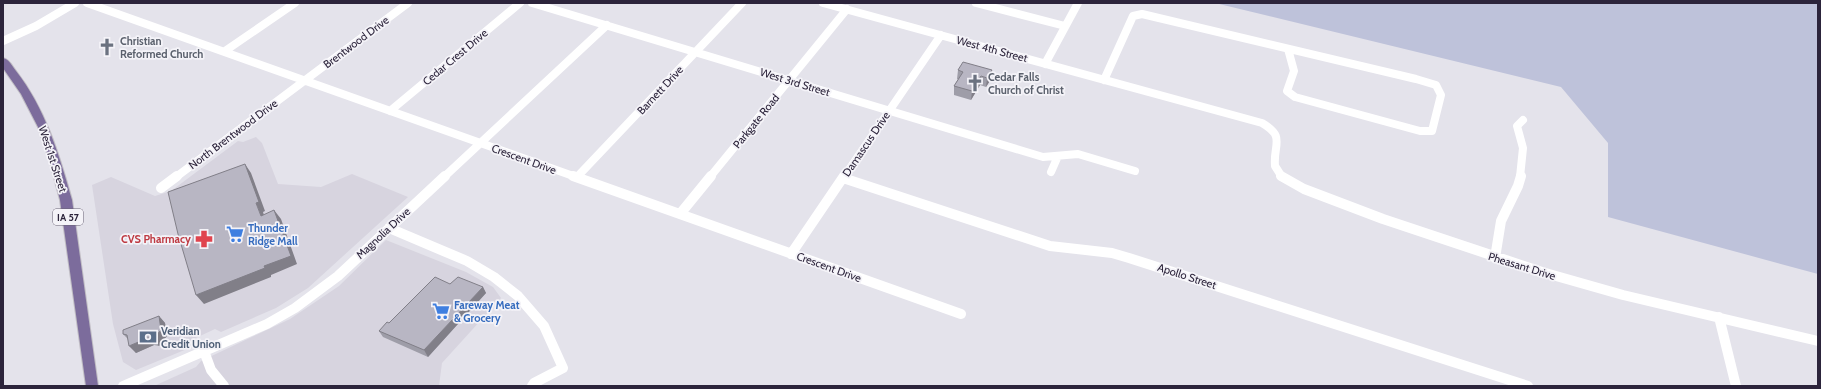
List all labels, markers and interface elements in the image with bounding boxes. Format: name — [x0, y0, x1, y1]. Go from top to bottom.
street label: Brentwood Drive — [320, 13, 392, 71]
street label: Cedar Crest Drive — [420, 25, 491, 88]
street label: West 4th Street — [955, 33, 1029, 65]
place label: Christian Reformed Church — [120, 34, 203, 61]
church icon: Christian Reformed Church — [97, 37, 117, 57]
street label: Barnett Drive — [634, 62, 686, 117]
street label: West 3rd Street — [758, 65, 832, 99]
place label: Cedar Falls Church of Christ — [988, 70, 1064, 97]
church icon: Cedar Falls Church of Christ — [965, 73, 985, 93]
street label: Parkgate Road — [730, 91, 782, 151]
street label: North Brentwood Drive — [186, 96, 281, 172]
street label: Damascus Drive — [839, 109, 893, 179]
street label: West 1st Street — [36, 124, 70, 194]
street label: Crescent Drive — [490, 141, 559, 177]
street label: Magnolia Drive — [353, 204, 413, 262]
road number: IA 57 — [53, 209, 83, 225]
place label: Thunder Ridge Mall — [248, 221, 298, 248]
supermarket icon: Thunder Ridge Mall — [225, 224, 245, 244]
pharmacy icon: CVS Pharmacy — [194, 229, 214, 249]
place label: CVS Pharmacy — [121, 232, 191, 246]
street label: Crescent Drive — [795, 249, 864, 285]
street label: Pheasant Drive — [1487, 249, 1558, 283]
street label: Apollo Street — [1156, 260, 1218, 292]
place label: Fareway Meat & Grocery — [454, 298, 520, 325]
supermarket icon: Fareway Meat & Grocery — [431, 301, 451, 321]
place label: Veridian Credit Union — [161, 324, 221, 351]
bank icon: Veridian Credit Union — [138, 327, 158, 347]

